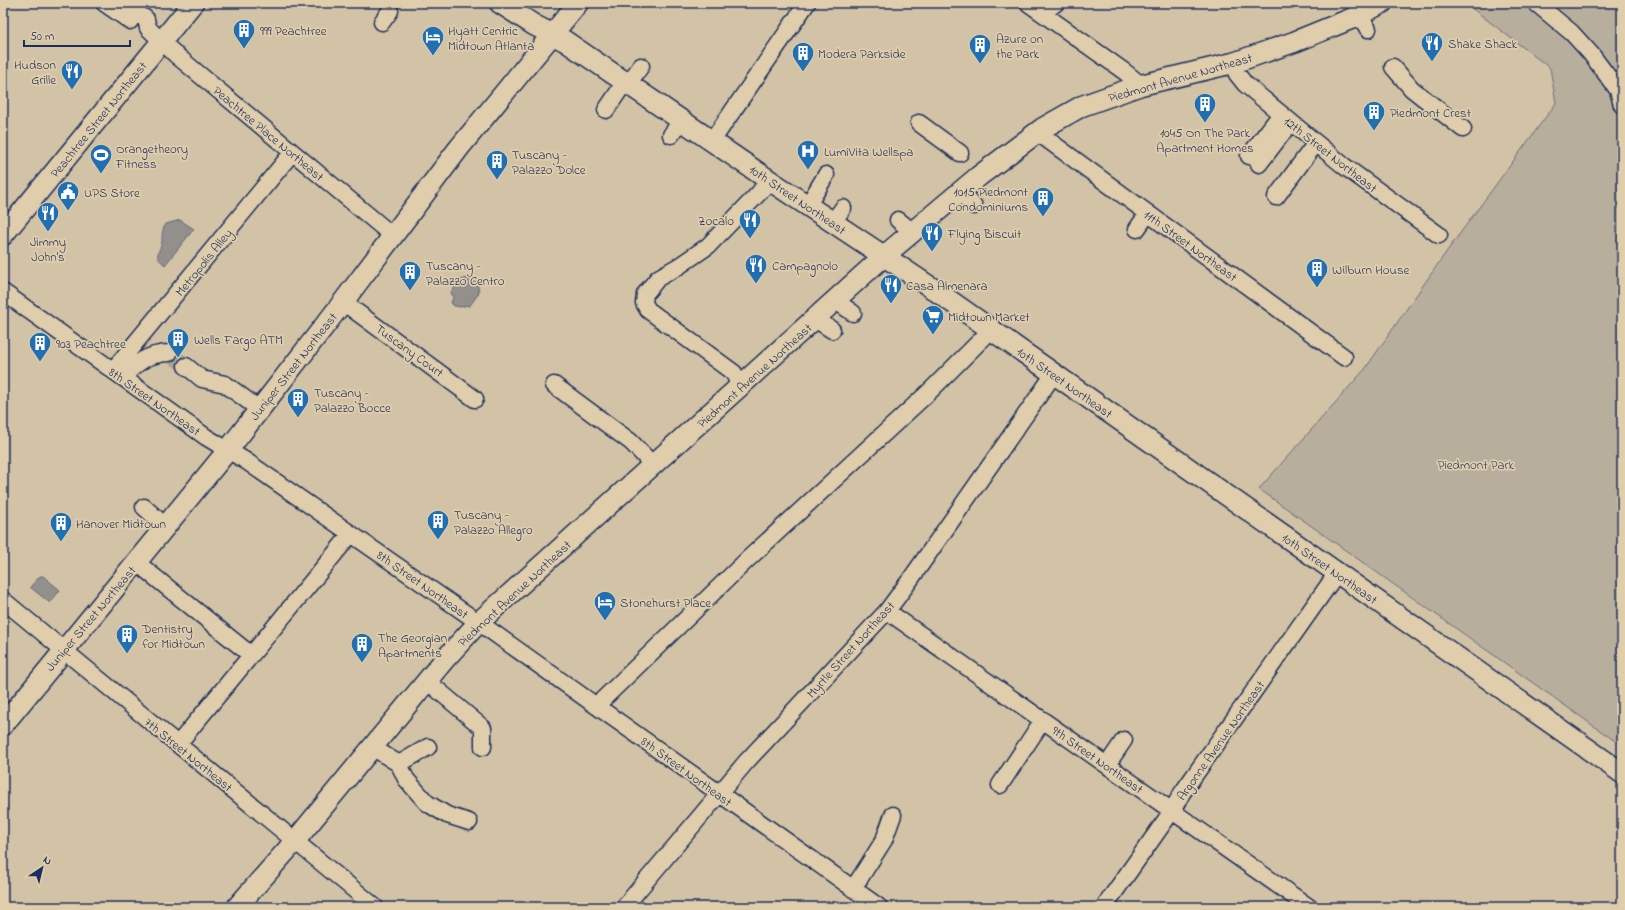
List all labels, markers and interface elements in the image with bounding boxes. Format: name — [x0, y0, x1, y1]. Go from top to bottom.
building icon: 999 Peachtree — [231, 17, 257, 50]
scale bar — [24, 22, 130, 48]
place label: 999 Peachtree — [260, 22, 327, 41]
place label: Hyatt Centric Midtown Atlanta — [448, 22, 534, 56]
hotel icon: Hyatt Centric Midtown Atlanta — [420, 24, 446, 57]
text: 50 m — [30, 28, 54, 46]
place label: Azure on the Park — [996, 30, 1043, 64]
restaurant icon: Shake Shack — [1419, 30, 1445, 63]
building icon: Azure on the Park — [967, 32, 993, 65]
place label: Shake Shack — [1448, 35, 1518, 54]
building icon: Modera Parkside — [790, 40, 816, 73]
place label: Modera Parkside — [818, 45, 906, 64]
street label: Piedmont Avenue Northeast — [1106, 49, 1255, 108]
place label: Hudson Grille — [14, 56, 56, 90]
street label: Peachtree Street Northeast — [46, 57, 153, 182]
restaurant icon: Hudson Grille — [59, 58, 85, 91]
street label: Peachtree Place Northeast — [208, 82, 328, 187]
building icon: 1045 On The Park Apartment Homes — [1192, 91, 1218, 124]
building icon: Piedmont Crest — [1361, 99, 1387, 132]
place label: Piedmont Crest — [1390, 104, 1472, 123]
street label: 12th Street Northeast — [1279, 112, 1381, 198]
place label: 1045 On The Park Apartment Homes — [1156, 124, 1254, 158]
hospital icon: LumiVita Wellspa — [795, 138, 821, 171]
place label: Orangetheory Fitness — [115, 140, 188, 174]
sports icon: Orangetheory Fitness — [88, 142, 114, 175]
place label: LumiVita Wellspa — [824, 143, 913, 162]
place label: Tuscany - Palazzo Dolce — [512, 146, 586, 180]
building icon: Tuscany - Palazzo Dolce — [484, 148, 510, 181]
street label: 10th Street Northeast — [745, 161, 850, 240]
public building icon: UPS Store — [55, 179, 81, 212]
place label: 1015 Piedmont Condominiums — [948, 183, 1029, 217]
place label: UPS Store — [84, 184, 140, 203]
building icon: 1015 Piedmont Condominiums — [1030, 185, 1056, 218]
restaurant icon: Jimmy John's — [35, 200, 61, 233]
street label: 11th Street Northeast — [1139, 206, 1242, 287]
restaurant icon: Zocalo — [737, 207, 763, 240]
place label: Zocalo — [698, 212, 734, 231]
restaurant icon: Flying Biscuit — [919, 220, 945, 253]
street label: Metropolis Alley — [171, 225, 238, 301]
place label: Flying Biscuit — [947, 225, 1022, 245]
place label: Jimmy John's — [30, 233, 66, 267]
restaurant icon: Campagnolo — [743, 252, 769, 285]
building icon: Wilburn House — [1304, 256, 1330, 289]
place label: Tuscany - Palazzo Centro — [426, 257, 505, 291]
place label: Campagnolo — [772, 257, 838, 277]
building icon: Tuscany - Palazzo Centro — [397, 259, 423, 292]
place label: Wilburn House — [1332, 261, 1410, 280]
restaurant icon: Casa Almenara — [878, 272, 904, 305]
place label: Casa Almenara — [906, 277, 988, 296]
supermarket icon: Midtown Market — [920, 303, 946, 336]
street label: Juniper Street Northeast — [246, 308, 343, 425]
place label: Midtown Market — [948, 308, 1030, 327]
street label: Piedmont Avenue Northeast — [693, 319, 817, 433]
street label: Tuscany Court — [371, 320, 448, 384]
building icon: Wells Fargo ATM — [165, 326, 191, 359]
building icon: 903 Peachtree — [27, 330, 53, 363]
place label: Wells Fargo ATM — [194, 331, 283, 351]
place label: 903 Peachtree — [56, 335, 126, 354]
street label: 10th Street Northeast — [1012, 343, 1117, 424]
street label: 8th Street Northeast — [104, 363, 205, 442]
place label: Tuscany - Palazzo Bocce — [314, 384, 391, 418]
building icon: Tuscany - Palazzo Bocce — [285, 386, 311, 419]
park label: Piedmont Park — [1438, 456, 1515, 475]
place label: Tuscany - Palazzo Allegro — [454, 506, 533, 541]
building icon: Tuscany - Palazzo Allegro — [425, 508, 451, 541]
building icon: Hanover Midtown — [48, 510, 74, 543]
place label: Hanover Midtown — [76, 515, 166, 534]
street label: 10th Street Northeast — [1277, 529, 1382, 610]
street label: Piedmont Avenue Northeast — [454, 536, 577, 652]
street label: 8th Street Northeast — [372, 546, 473, 625]
street label: Juniper Street Northeast — [41, 562, 141, 676]
hotel icon: Stonehurst Place — [592, 589, 618, 622]
place label: Stonehurst Place — [620, 594, 711, 613]
street label: Myrtle Street Northeast — [802, 597, 901, 703]
place label: Dentistry for Midtown — [141, 620, 205, 654]
building icon: Dentistry for Midtown — [114, 622, 140, 655]
place label: The Georgian Apartments — [378, 629, 447, 663]
building icon: The Georgian Apartments — [349, 631, 375, 664]
street label: Argonne Avenue Northeast — [1173, 676, 1271, 805]
street label: 7th Street Northeast — [140, 713, 237, 797]
street label: 9th Street Northeast — [1048, 722, 1147, 799]
street label: 8th Street Northeast — [637, 733, 736, 812]
north arrow — [22, 848, 62, 888]
text: N — [40, 852, 55, 869]

